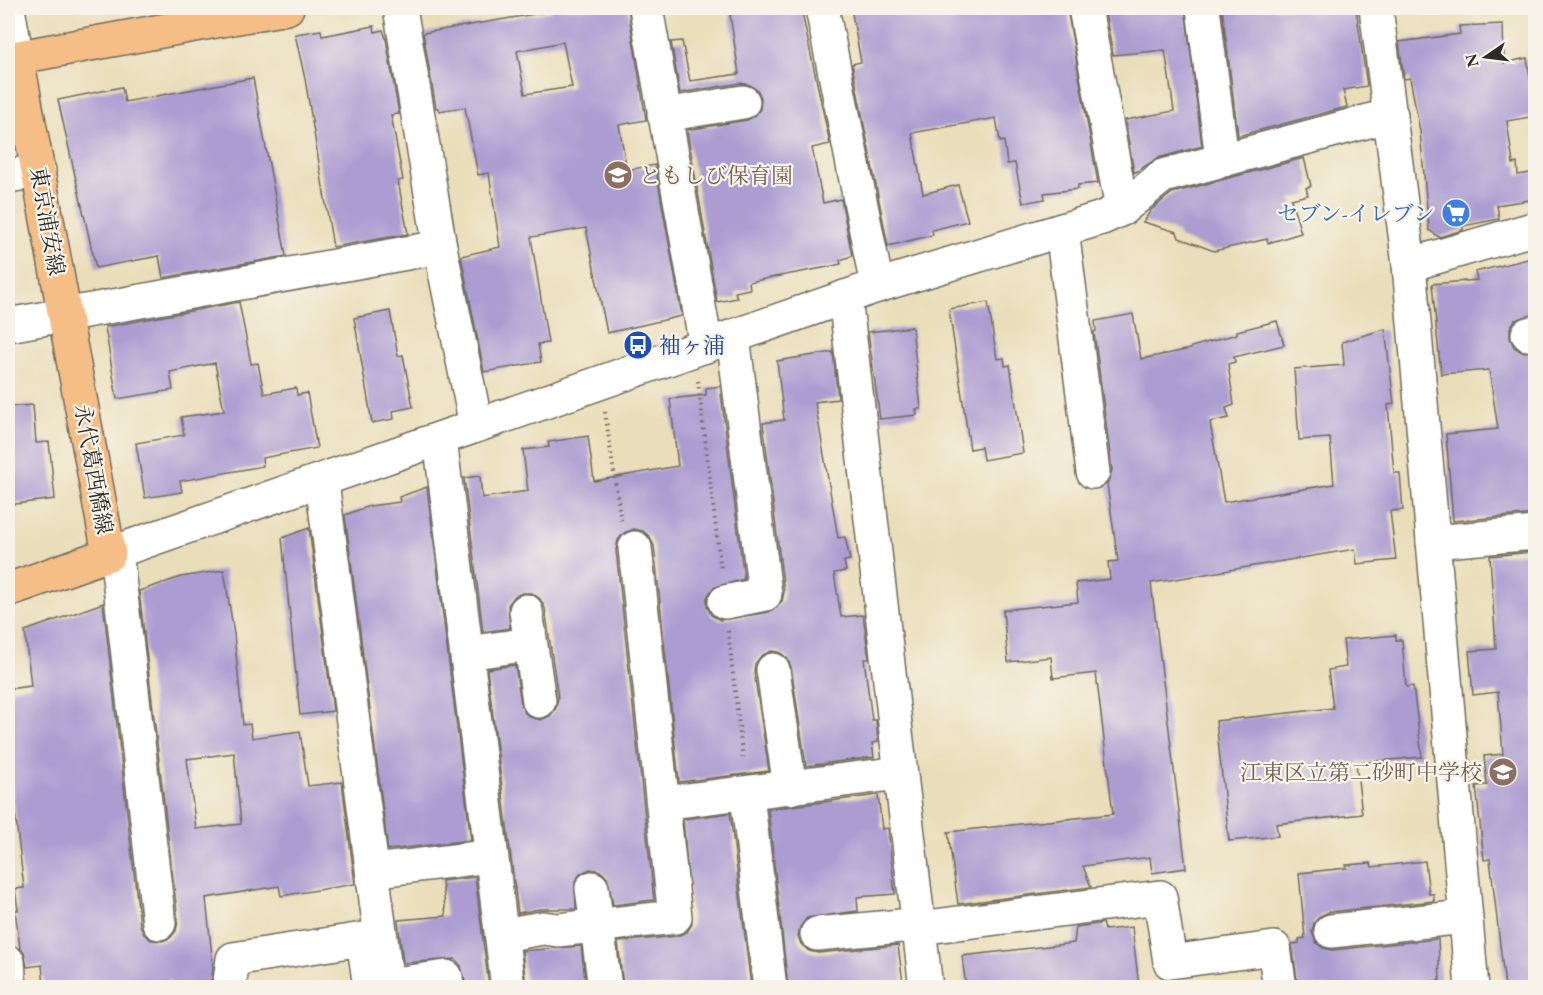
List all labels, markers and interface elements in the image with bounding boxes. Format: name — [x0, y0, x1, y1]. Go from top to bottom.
north arrow — [1456, 27, 1516, 87]
text: N — [1460, 52, 1484, 69]
school or university icon: ともしび保育園 — [602, 159, 634, 191]
place label: ともしび保育園 — [639, 161, 793, 190]
street label: 東京浦安線 — [24, 164, 71, 278]
supermarket icon: セブン-イレブン — [1440, 197, 1472, 229]
place label: セブン-イレブン — [1277, 199, 1435, 228]
bus stop icon: 袖ヶ浦 — [622, 329, 654, 361]
place label: 袖ヶ浦 — [659, 331, 725, 360]
street label: 永代葛西橋線 — [68, 402, 119, 537]
school or university icon: 江東区立第二砂町中学校 — [1487, 756, 1519, 788]
place label: 江東区立第二砂町中学校 — [1240, 758, 1482, 787]

